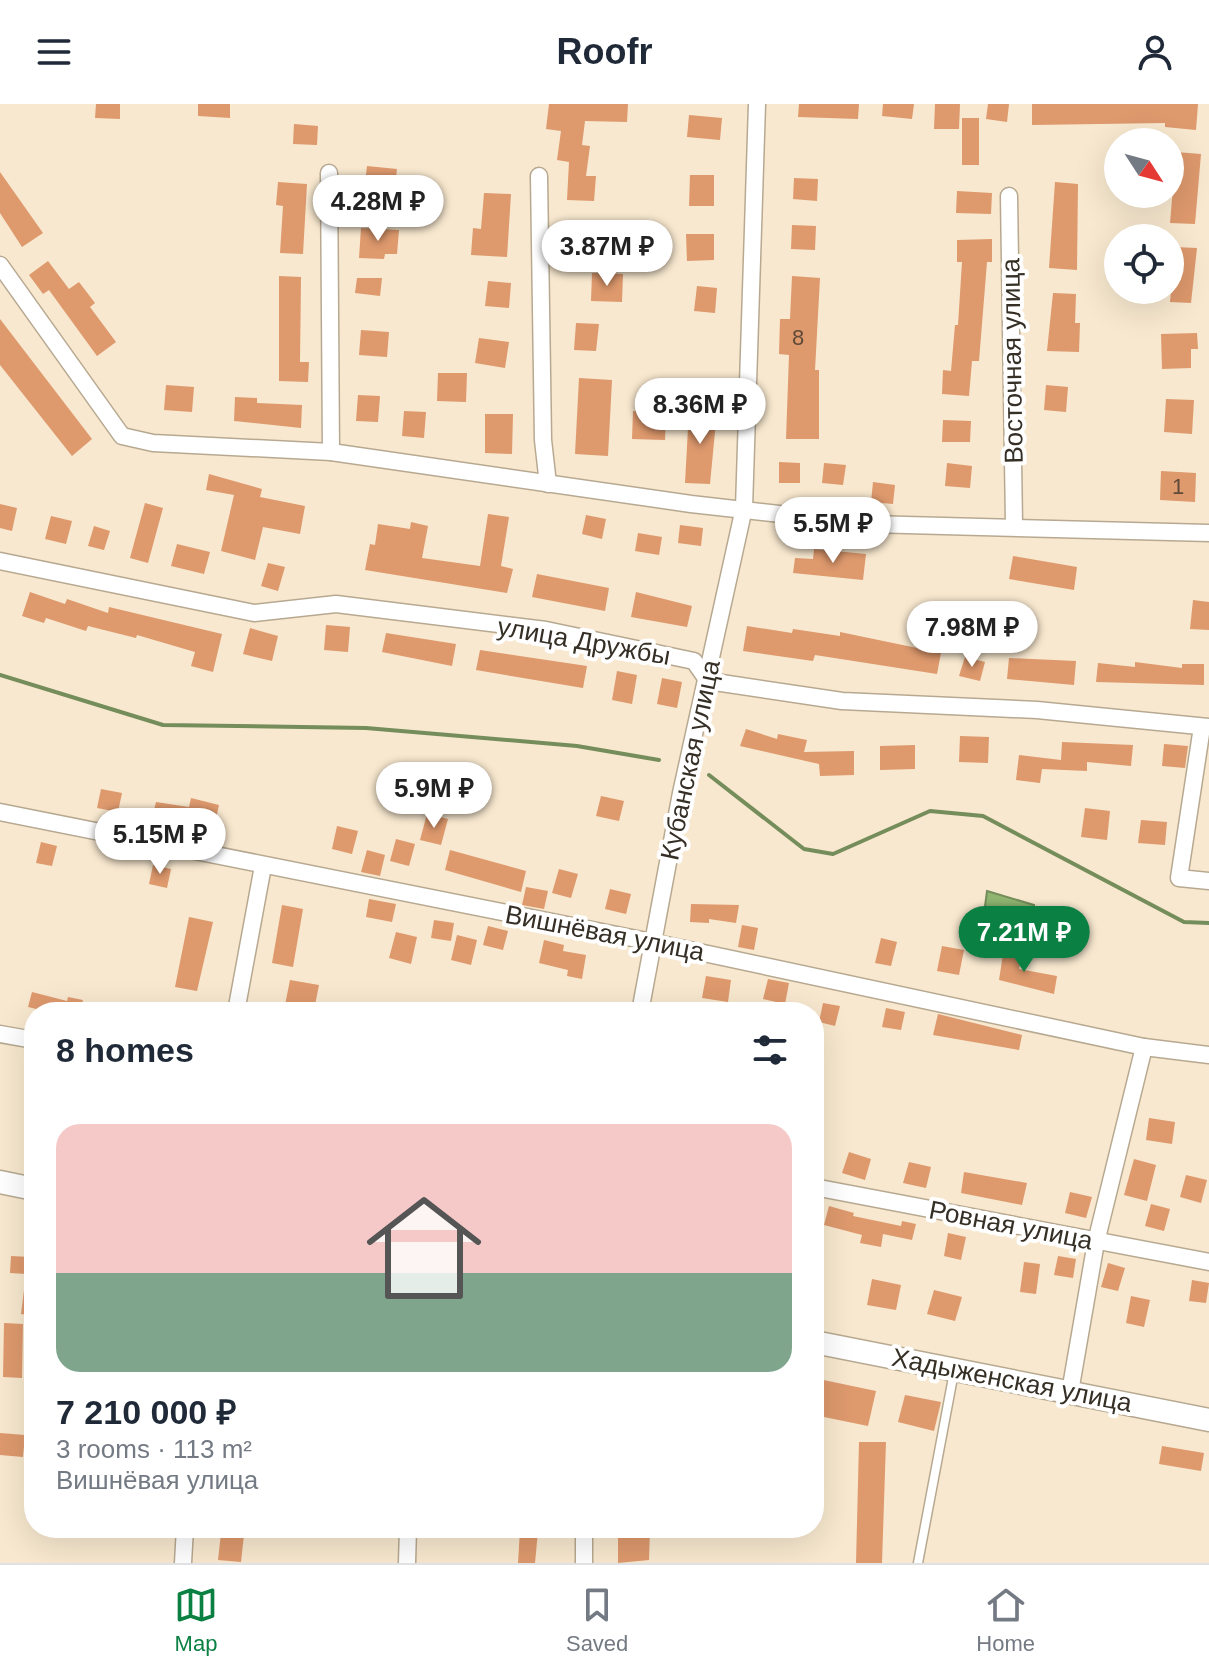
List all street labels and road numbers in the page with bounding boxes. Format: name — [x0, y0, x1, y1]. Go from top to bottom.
street label: Восточная улица — [995, 257, 1029, 464]
street label: улица Дружбы — [495, 611, 673, 671]
street label: Кубанская улица — [654, 657, 726, 863]
street label: Вишнёвая улица — [503, 899, 708, 967]
street label: Ровная улица — [927, 1194, 1096, 1256]
street label: Хадыженская улица — [889, 1342, 1135, 1418]

